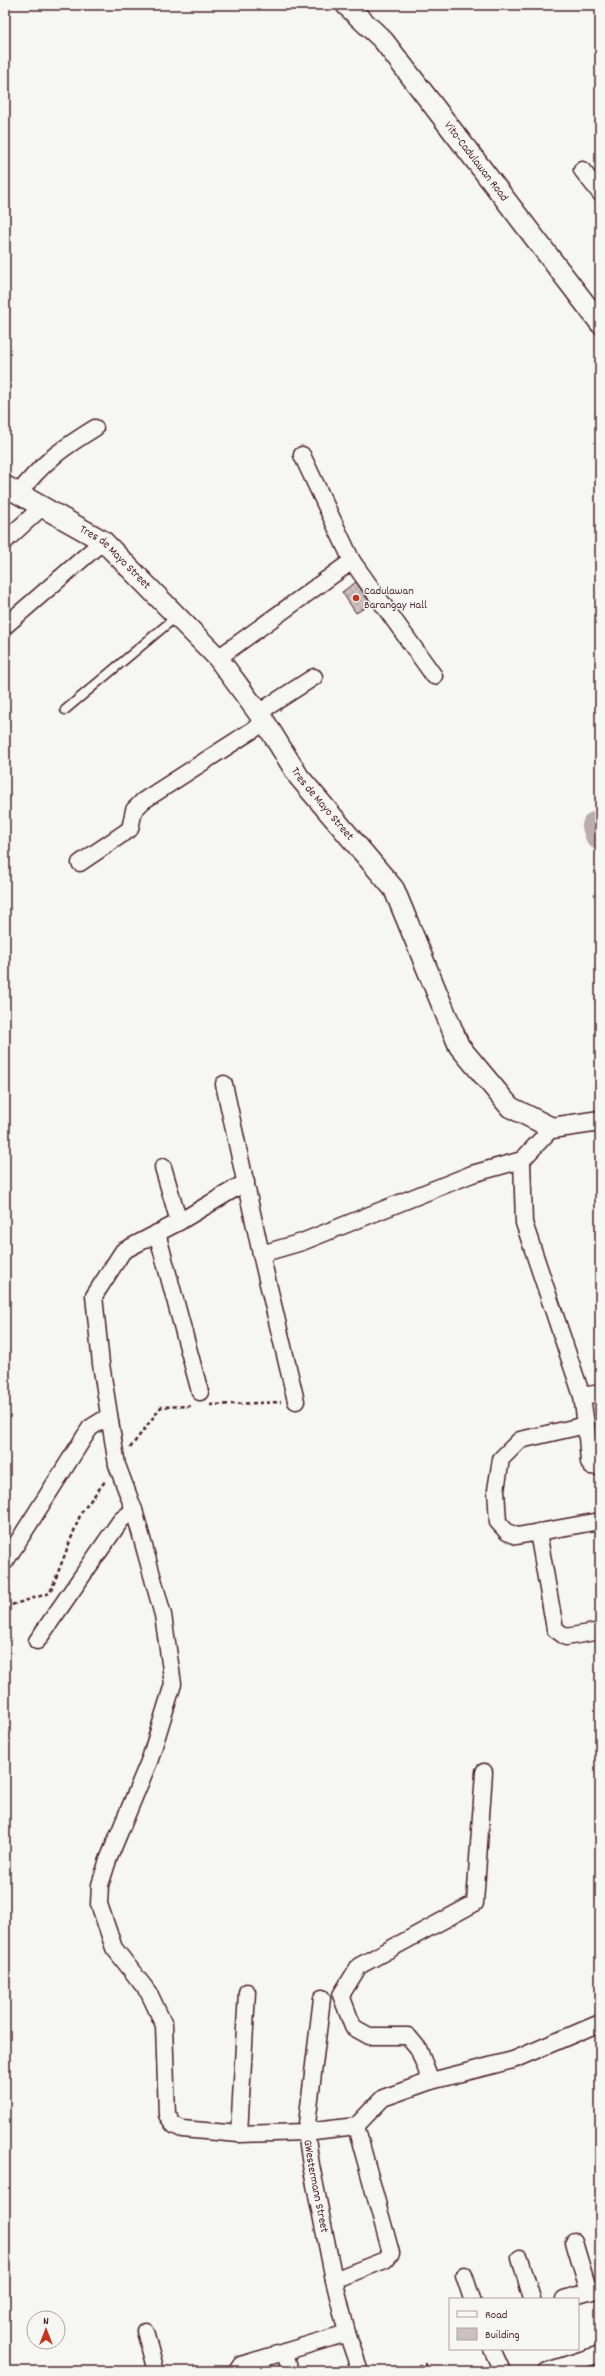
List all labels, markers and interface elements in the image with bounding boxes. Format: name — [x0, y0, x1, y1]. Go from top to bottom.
street label: Vito-Cadulawan Road — [440, 118, 512, 205]
street label: Tres de Mayo Street — [76, 521, 155, 594]
place label: Cadulawan Barangay Hall — [364, 583, 427, 614]
marker: Cadulawan Barangay Hall — [351, 593, 361, 603]
street label: Tres de Mayo Street — [287, 764, 358, 845]
street label: GWestermann Street — [299, 2138, 333, 2235]
legend — [449, 2298, 579, 2350]
text: Road — [485, 2307, 507, 2324]
north arrow — [26, 2310, 66, 2350]
text: N — [43, 2314, 49, 2330]
text: Building — [485, 2327, 520, 2344]

